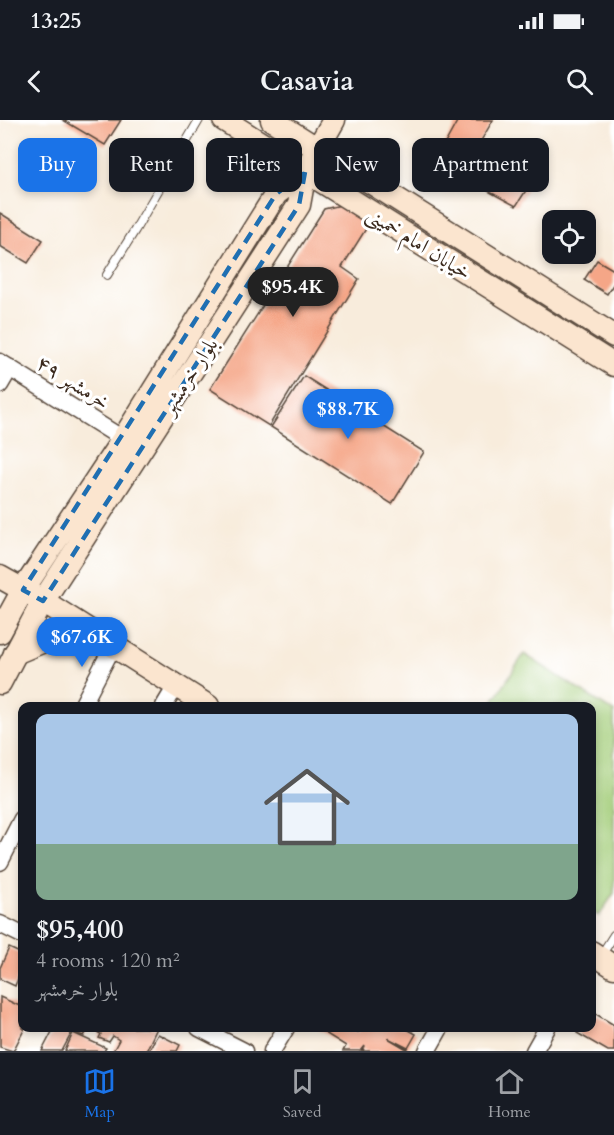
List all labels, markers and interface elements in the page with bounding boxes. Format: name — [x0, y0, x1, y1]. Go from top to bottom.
text: 13:25 — [30, 6, 81, 36]
text: Casavia — [260, 63, 354, 100]
icon: back — [18, 65, 51, 98]
icon: search — [563, 65, 596, 98]
chip: Buy — [18, 138, 97, 192]
chip: Rent — [109, 138, 194, 192]
chip: Filters — [206, 138, 302, 192]
chip: New — [314, 138, 400, 192]
chip: Apartment — [412, 138, 549, 192]
street label: خیابان امام خمینی — [359, 200, 477, 290]
map controls — [542, 210, 596, 264]
button: locate — [542, 210, 596, 264]
pin: $95.4K — [244, 267, 342, 318]
text: $95.4K — [262, 273, 324, 300]
street label: بلوار خرمشهر — [153, 332, 225, 422]
street label: خرمشهر ۴۹ — [30, 348, 115, 416]
pin: $88.7K — [299, 389, 397, 440]
text: $88.7K — [317, 395, 379, 422]
pin: $67.6K — [33, 617, 131, 668]
text: $67.6K — [51, 623, 113, 650]
icon: home — [253, 753, 361, 861]
text: $95,400 — [36, 912, 124, 947]
text: 4 rooms · 120 m² — [36, 947, 180, 974]
text: بلوار خرمشهر — [36, 976, 118, 1003]
tab: Map — [83, 1065, 116, 1123]
tab: Saved — [283, 1065, 321, 1123]
tab: Home — [488, 1065, 531, 1123]

